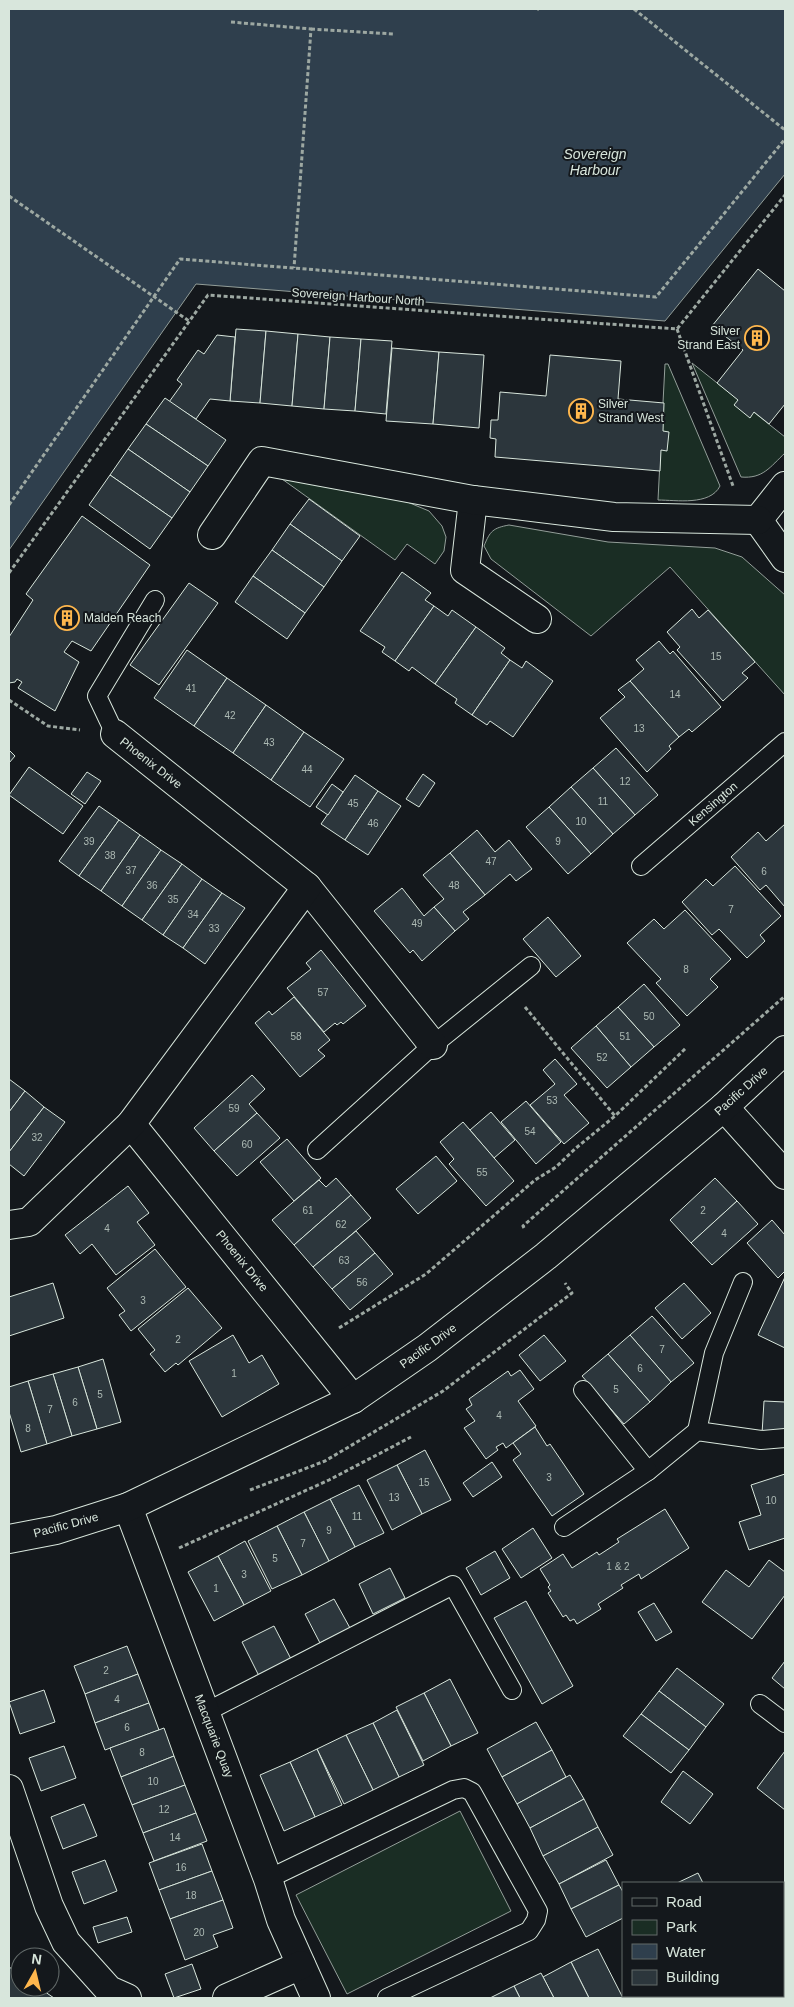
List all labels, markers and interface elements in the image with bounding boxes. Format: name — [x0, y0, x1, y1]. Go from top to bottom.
water label: Sovereign Harbour — [563, 146, 627, 178]
street label: Sovereign Harbour North — [291, 285, 425, 309]
place label: Silver Strand East — [677, 324, 741, 352]
building icon: Silver Strand East — [744, 325, 770, 351]
place label: Silver Strand West — [598, 397, 664, 425]
building icon: Silver Strand West — [568, 398, 594, 424]
building icon: Malden Reach — [54, 605, 80, 631]
place label: Malden Reach — [84, 611, 161, 625]
house number: 15 — [710, 651, 722, 662]
house number: 41 — [185, 683, 197, 694]
house number: 14 — [669, 689, 681, 700]
house number: 42 — [224, 710, 236, 721]
house number: 13 — [633, 723, 645, 734]
street label: Phoenix Drive — [117, 734, 185, 792]
house number: 43 — [263, 737, 275, 748]
house number: 44 — [301, 764, 313, 775]
house number: 12 — [619, 776, 631, 787]
street label: Kensington — [686, 779, 740, 829]
house number: 11 — [598, 796, 609, 807]
house number: 45 — [347, 798, 359, 809]
house number: 10 — [575, 816, 587, 827]
house number: 46 — [367, 818, 379, 829]
house number: 39 — [83, 836, 95, 847]
house number: 9 — [555, 836, 561, 847]
house number: 38 — [104, 850, 116, 861]
house number: 47 — [485, 856, 497, 867]
house number: 37 — [125, 865, 137, 876]
house number: 6 — [761, 866, 767, 877]
house number: 36 — [146, 880, 158, 891]
house number: 48 — [448, 880, 460, 891]
house number: 35 — [167, 894, 179, 905]
house number: 7 — [728, 904, 734, 915]
house number: 34 — [187, 909, 199, 920]
house number: 49 — [411, 918, 423, 929]
house number: 33 — [208, 923, 220, 934]
house number: 8 — [683, 964, 689, 975]
house number: 57 — [317, 987, 329, 998]
house number: 50 — [643, 1011, 655, 1022]
house number: 58 — [290, 1031, 302, 1042]
house number: 51 — [619, 1031, 631, 1042]
house number: 52 — [596, 1052, 608, 1063]
street label: Pacific Drive — [712, 1063, 771, 1119]
house number: 53 — [546, 1095, 558, 1106]
house number: 59 — [228, 1103, 240, 1114]
house number: 54 — [524, 1126, 536, 1137]
house number: 32 — [31, 1132, 43, 1143]
house number: 60 — [241, 1139, 253, 1150]
house number: 55 — [476, 1167, 488, 1178]
house number: 61 — [302, 1205, 314, 1216]
house number: 2 — [700, 1205, 706, 1216]
house number: 62 — [335, 1219, 347, 1230]
house number: 4 — [104, 1223, 110, 1234]
street label: Phoenix Drive — [213, 1228, 271, 1295]
house number: 4 — [721, 1228, 727, 1239]
house number: 63 — [338, 1255, 350, 1266]
house number: 56 — [356, 1277, 368, 1288]
house number: 3 — [140, 1295, 146, 1306]
street label: Pacific Drive — [397, 1321, 459, 1371]
house number: 2 — [175, 1334, 181, 1345]
house number: 7 — [659, 1344, 665, 1355]
house number: 6 — [637, 1363, 643, 1374]
house number: 1 — [231, 1368, 237, 1379]
house number: 5 — [613, 1384, 619, 1395]
house number: 5 — [97, 1389, 103, 1400]
house number: 6 — [72, 1397, 78, 1408]
house number: 7 — [47, 1404, 53, 1415]
house number: 4 — [496, 1410, 502, 1421]
house number: 8 — [25, 1423, 31, 1434]
house number: 3 — [546, 1472, 552, 1483]
house number: 15 — [418, 1477, 430, 1488]
house number: 13 — [388, 1492, 400, 1503]
house number: 10 — [765, 1495, 777, 1506]
street label: Pacific Drive — [32, 1510, 100, 1540]
house number: 11 — [352, 1511, 363, 1522]
house number: 9 — [326, 1525, 332, 1536]
house number: 7 — [300, 1538, 306, 1549]
house number: 5 — [272, 1553, 278, 1564]
house number: 1 & 2 — [606, 1561, 630, 1572]
house number: 3 — [241, 1569, 247, 1580]
house number: 1 — [213, 1583, 219, 1594]
house number: 2 — [103, 1665, 109, 1676]
street label: Macquarie Quay — [192, 1692, 236, 1780]
house number: 4 — [114, 1694, 120, 1705]
house number: 6 — [124, 1722, 130, 1733]
house number: 8 — [139, 1747, 145, 1758]
house number: 10 — [147, 1776, 159, 1787]
house number: 12 — [158, 1804, 170, 1815]
house number: 14 — [169, 1832, 181, 1843]
house number: 16 — [175, 1862, 187, 1873]
legend — [622, 1882, 784, 1997]
house number: 18 — [185, 1890, 197, 1901]
text: Road — [666, 1893, 702, 1910]
text: Park — [666, 1918, 697, 1935]
house number: 20 — [193, 1927, 205, 1938]
text: Water — [666, 1943, 705, 1960]
north arrow — [10, 1947, 60, 1997]
text: N — [31, 1950, 43, 1968]
text: Building — [666, 1968, 719, 1985]

